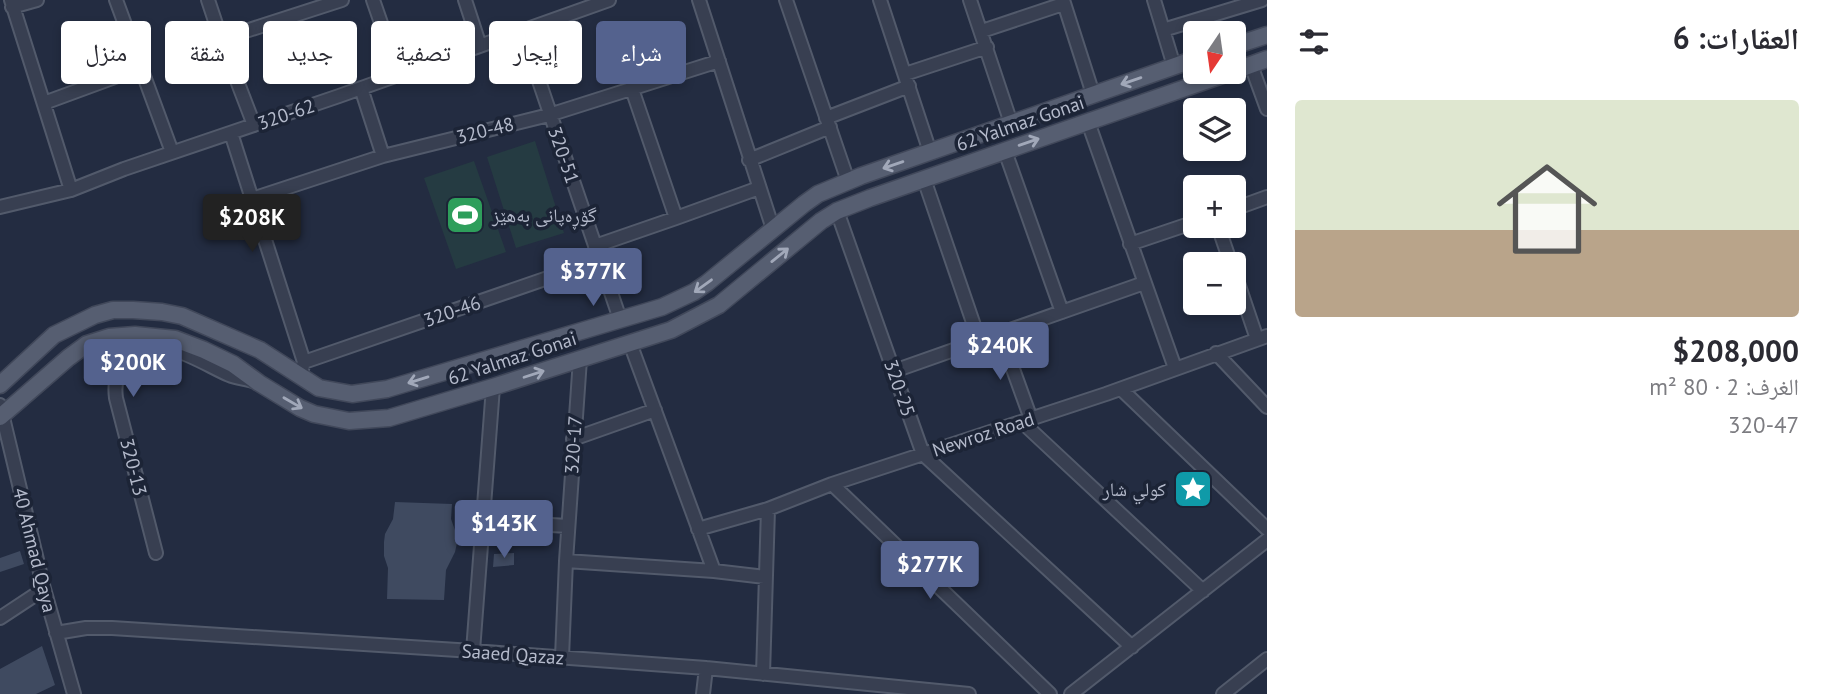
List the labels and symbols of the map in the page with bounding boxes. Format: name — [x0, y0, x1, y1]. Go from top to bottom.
north arrow — [1183, 21, 1246, 84]
one-way arrow — [1120, 76, 1142, 88]
street label: 62 Yalmaz Gonai — [953, 90, 1087, 156]
street label: 320-62 — [254, 93, 318, 135]
street label: 320-48 — [454, 111, 516, 149]
street label: 320-51 — [543, 123, 585, 187]
one-way arrow — [1018, 135, 1040, 147]
one-way arrow — [882, 160, 904, 172]
pin: $208K — [203, 194, 301, 254]
sports icon: گۆڕەپانی بەهێز — [444, 194, 486, 236]
place label: گۆڕەپانی بەهێز — [491, 203, 597, 230]
one-way arrow — [770, 247, 788, 262]
pin: $377K — [544, 248, 642, 308]
one-way arrow — [694, 278, 713, 293]
street label: 320-46 — [420, 290, 484, 332]
pin: $240K — [951, 322, 1049, 382]
street label: 62 Yalmaz Gonai — [445, 326, 579, 390]
pin: $200K — [84, 340, 182, 399]
street label: 320-25 — [879, 356, 921, 420]
one-way arrow — [523, 366, 545, 379]
one-way arrow — [407, 374, 429, 387]
one-way arrow — [282, 396, 302, 410]
street label: Newroz Road — [929, 406, 1037, 462]
street label: 320-17 — [559, 415, 587, 475]
street label: 320-13 — [115, 436, 153, 498]
place icon: كولي شار — [1172, 468, 1214, 510]
place label: كولي شار — [1101, 477, 1166, 505]
street label: 40 Ahmad Qaya — [8, 485, 62, 615]
pin: $143K — [455, 500, 553, 560]
pin: $277K — [881, 542, 979, 601]
street label: Saaed Qazaz — [461, 638, 565, 670]

